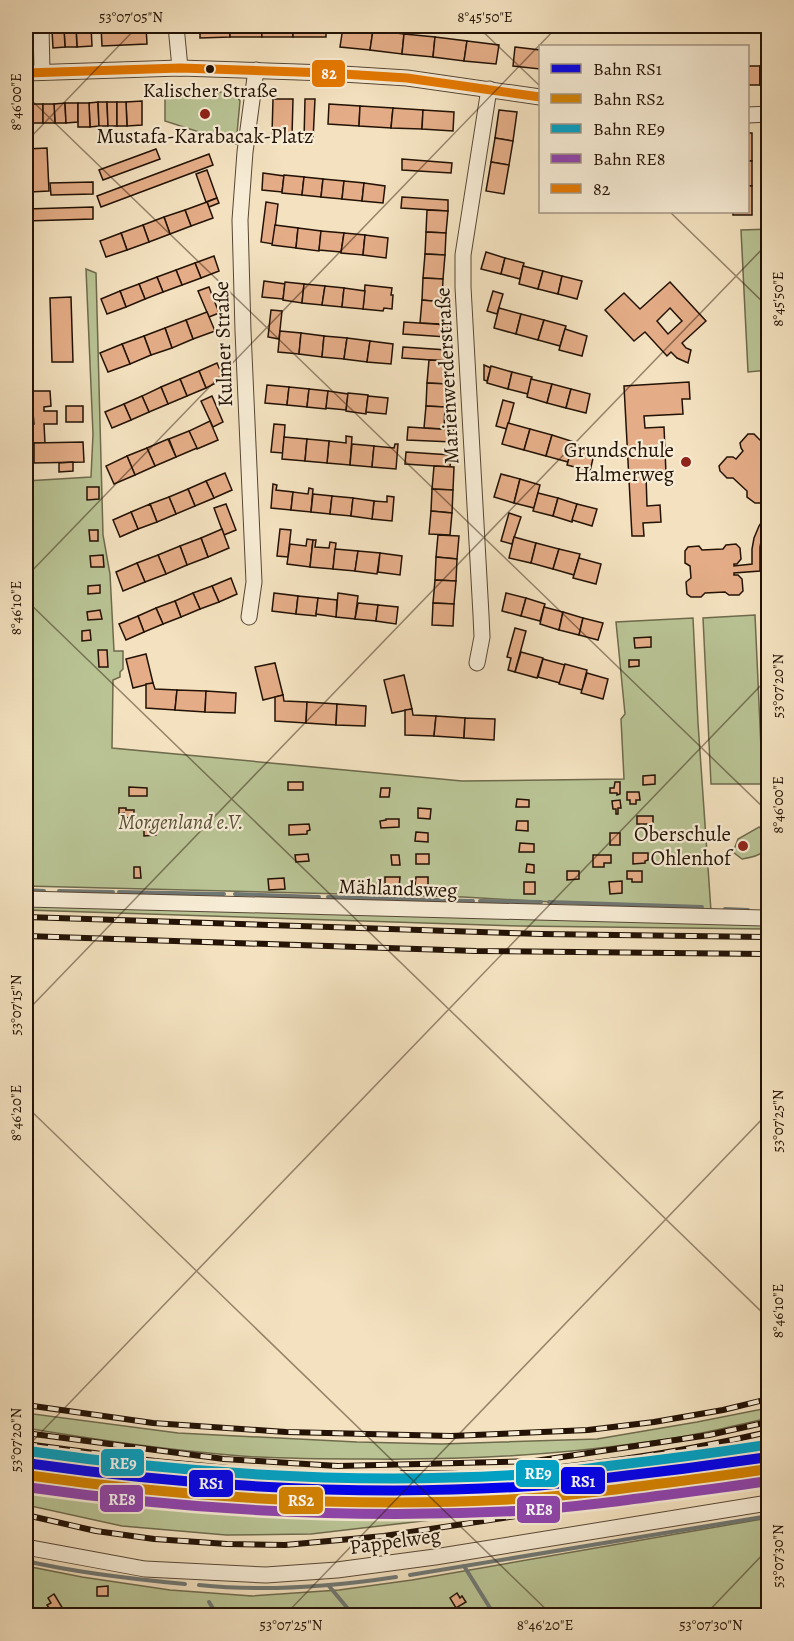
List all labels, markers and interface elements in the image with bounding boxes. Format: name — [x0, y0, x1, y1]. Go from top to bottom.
text: 53°07'05"N — [99, 7, 163, 27]
text: 8°45'50"E — [457, 7, 513, 27]
legend — [539, 45, 749, 213]
text: Bahn RS1 — [593, 57, 662, 81]
line badge: 82 — [311, 59, 346, 88]
marker: Kalischer Straße — [204, 63, 216, 75]
text: 82 — [321, 63, 337, 85]
text: 8°46'00"E — [6, 73, 26, 131]
place label: Kalischer Straße — [143, 77, 277, 104]
text: Bahn RS2 — [593, 87, 665, 111]
marker: Mustafa-Karabacak-Platz — [198, 107, 212, 121]
text: Bahn RE9 — [593, 117, 665, 141]
place label: Mustafa-Karabacak-Platz — [96, 122, 314, 150]
text: Bahn RE8 — [593, 147, 666, 171]
text: 82 — [593, 177, 611, 201]
text: 8°45'50"E — [768, 271, 788, 327]
street label: Kulmer Straße — [207, 281, 239, 407]
street label: Marienwerderstraße — [428, 287, 466, 465]
place label: Grundschule Halmerweg — [564, 436, 674, 488]
marker: Grundschule Halmerweg — [679, 455, 693, 469]
text: 8°46'10"E — [6, 581, 26, 635]
text: 53°07'20"N — [768, 654, 788, 718]
text: 8°46'00"E — [768, 776, 788, 834]
park label: Morgenland e.V. — [118, 808, 244, 836]
place label: Oberschule Ohlenhof — [634, 820, 734, 872]
marker: Oberschule Ohlenhof — [736, 839, 750, 853]
street label: Mählandsweg — [338, 872, 458, 904]
text: 53°07'15"N — [6, 974, 26, 1036]
text: 8°46'20"E — [6, 1085, 26, 1141]
text: 53°07'25"N — [768, 1089, 788, 1153]
text: 8°46'10"E — [768, 1284, 788, 1338]
text: 53°07'20"N — [6, 1408, 26, 1472]
line badge: RE9 — [100, 1448, 145, 1477]
text: RE9 — [109, 1453, 137, 1475]
line badge: RE9 — [515, 1459, 560, 1488]
text: RE9 — [524, 1463, 552, 1485]
line badge: RS1 — [560, 1466, 606, 1495]
line badge: RS1 — [188, 1469, 234, 1498]
text: RS1 — [571, 1471, 596, 1493]
text: RS1 — [199, 1473, 224, 1495]
line badge: RE8 — [99, 1484, 144, 1513]
line badge: RS2 — [278, 1486, 324, 1515]
text: RE8 — [108, 1489, 136, 1511]
text: RS2 — [288, 1490, 315, 1512]
line badge: RE8 — [516, 1495, 561, 1524]
text: RE8 — [525, 1499, 553, 1521]
street label: Pappelweg — [348, 1521, 443, 1561]
text: 53°07'30"N — [768, 1524, 788, 1588]
text: 53°07'25"N — [260, 1615, 323, 1635]
text: 8°46'20"E — [517, 1615, 573, 1635]
text: 53°07'30"N — [679, 1615, 743, 1635]

